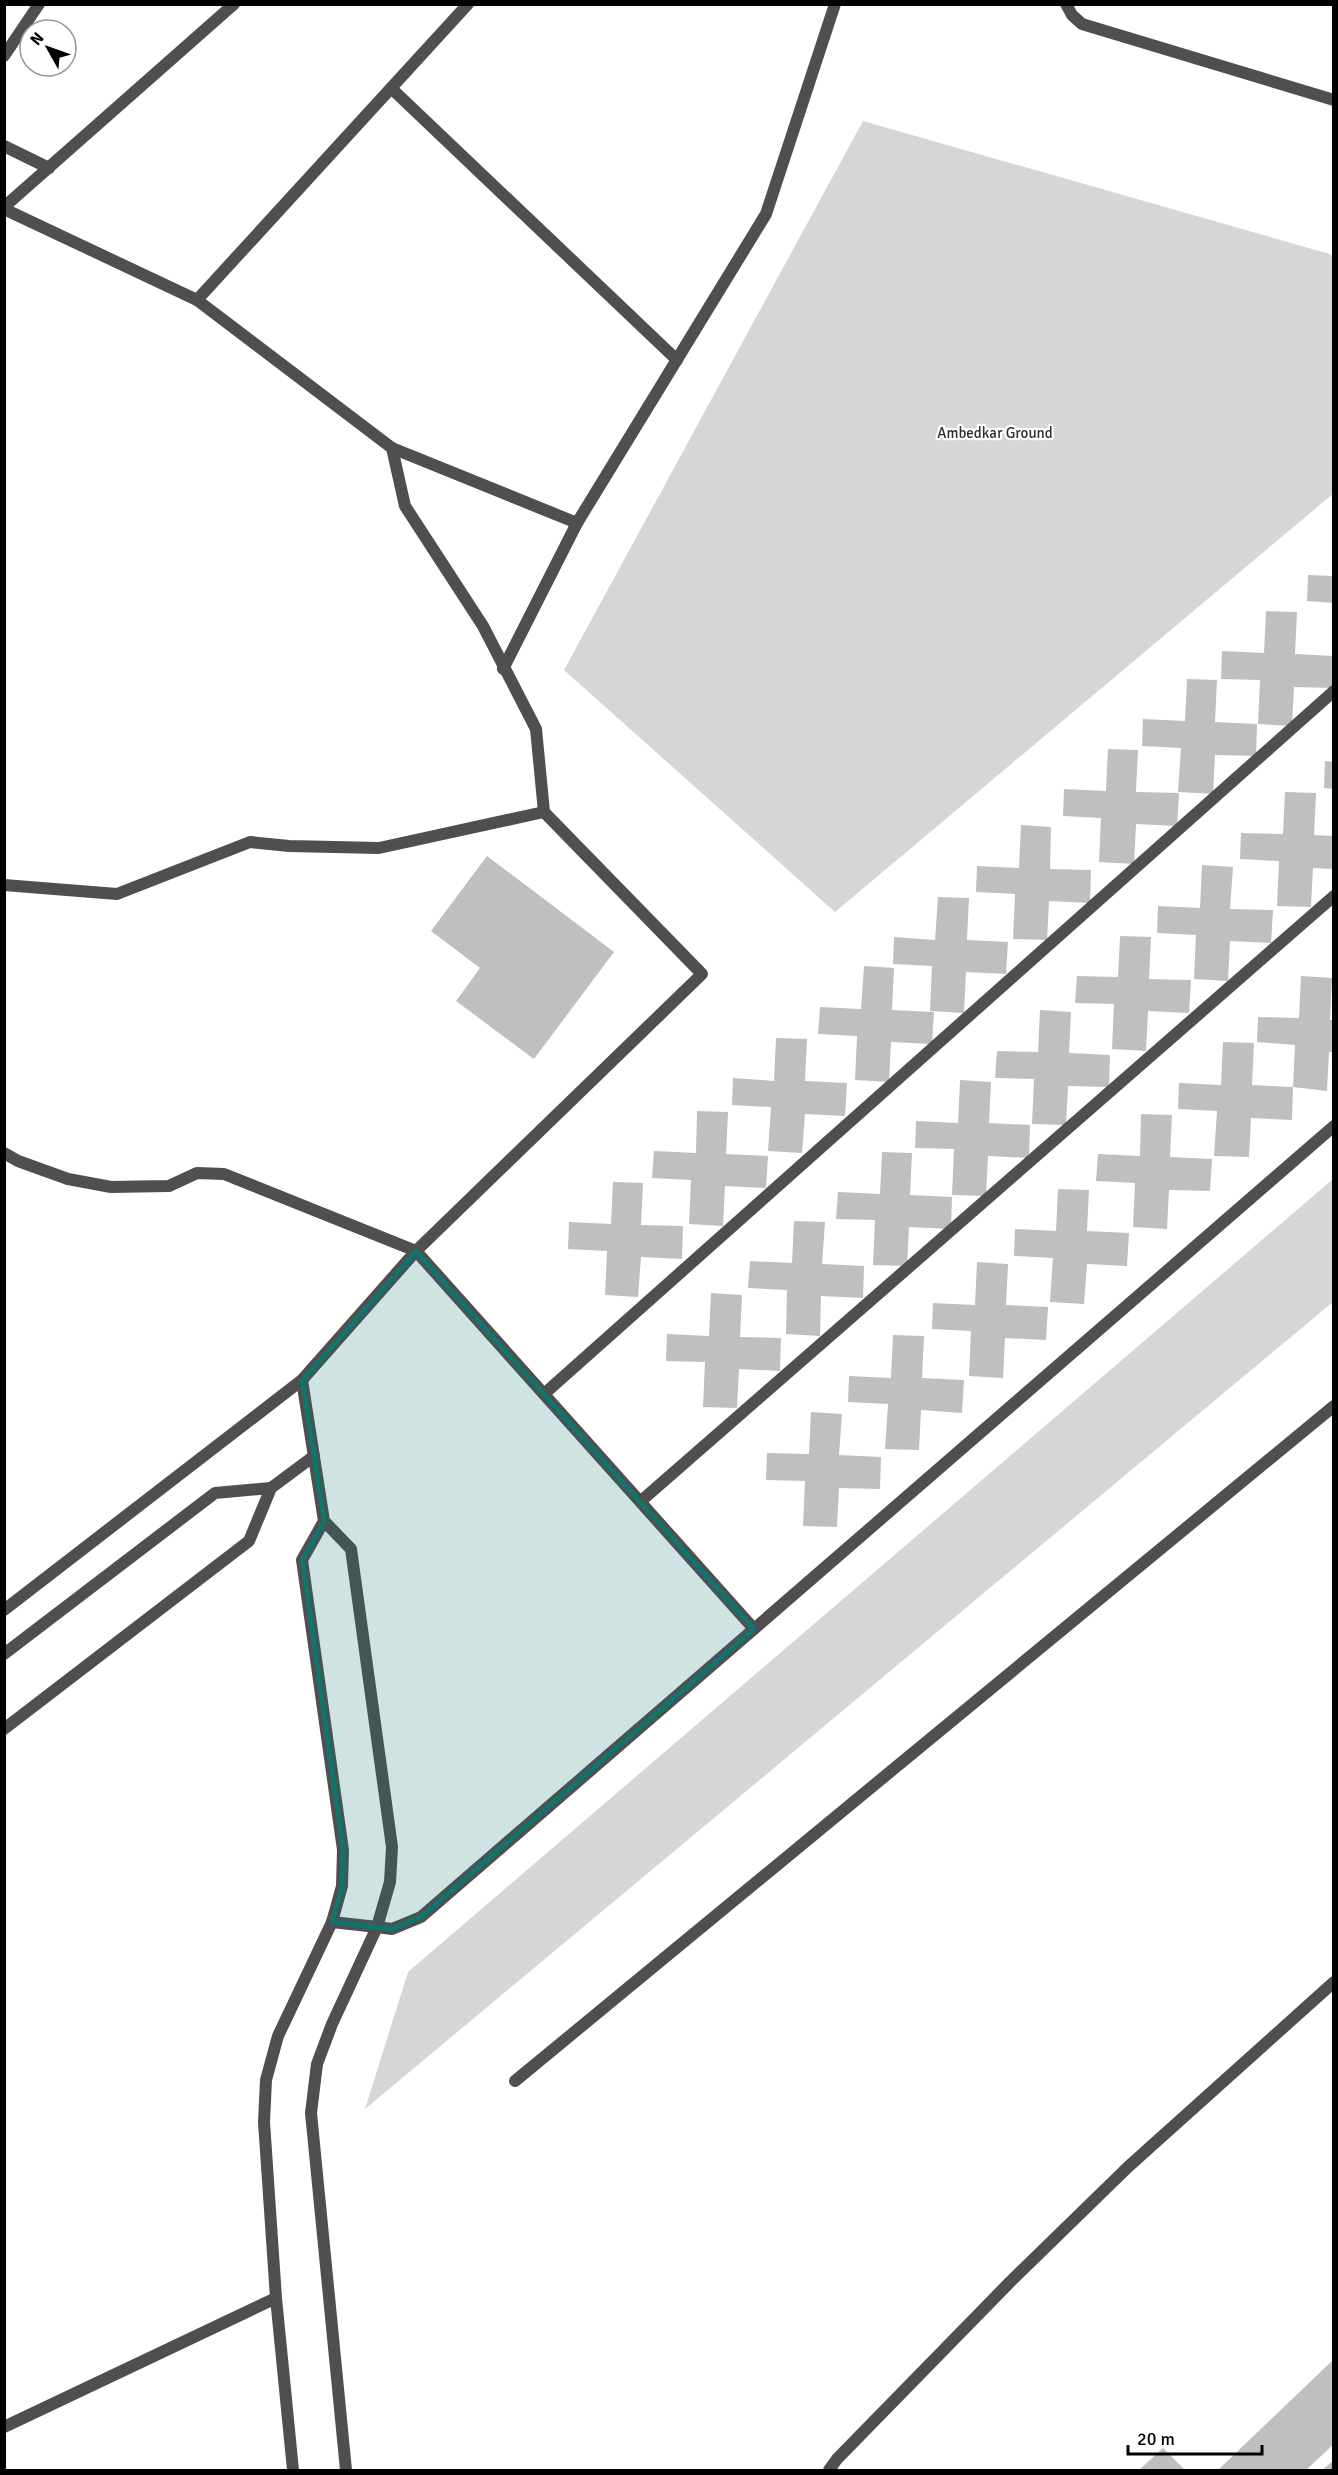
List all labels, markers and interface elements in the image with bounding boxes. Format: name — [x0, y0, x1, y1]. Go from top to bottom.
north arrow — [18, 18, 78, 78]
text: N — [26, 28, 49, 50]
park label: Ambedkar Ground — [937, 424, 1053, 442]
scale bar — [1128, 2418, 1262, 2456]
text: 20 m — [1137, 2428, 1175, 2450]

